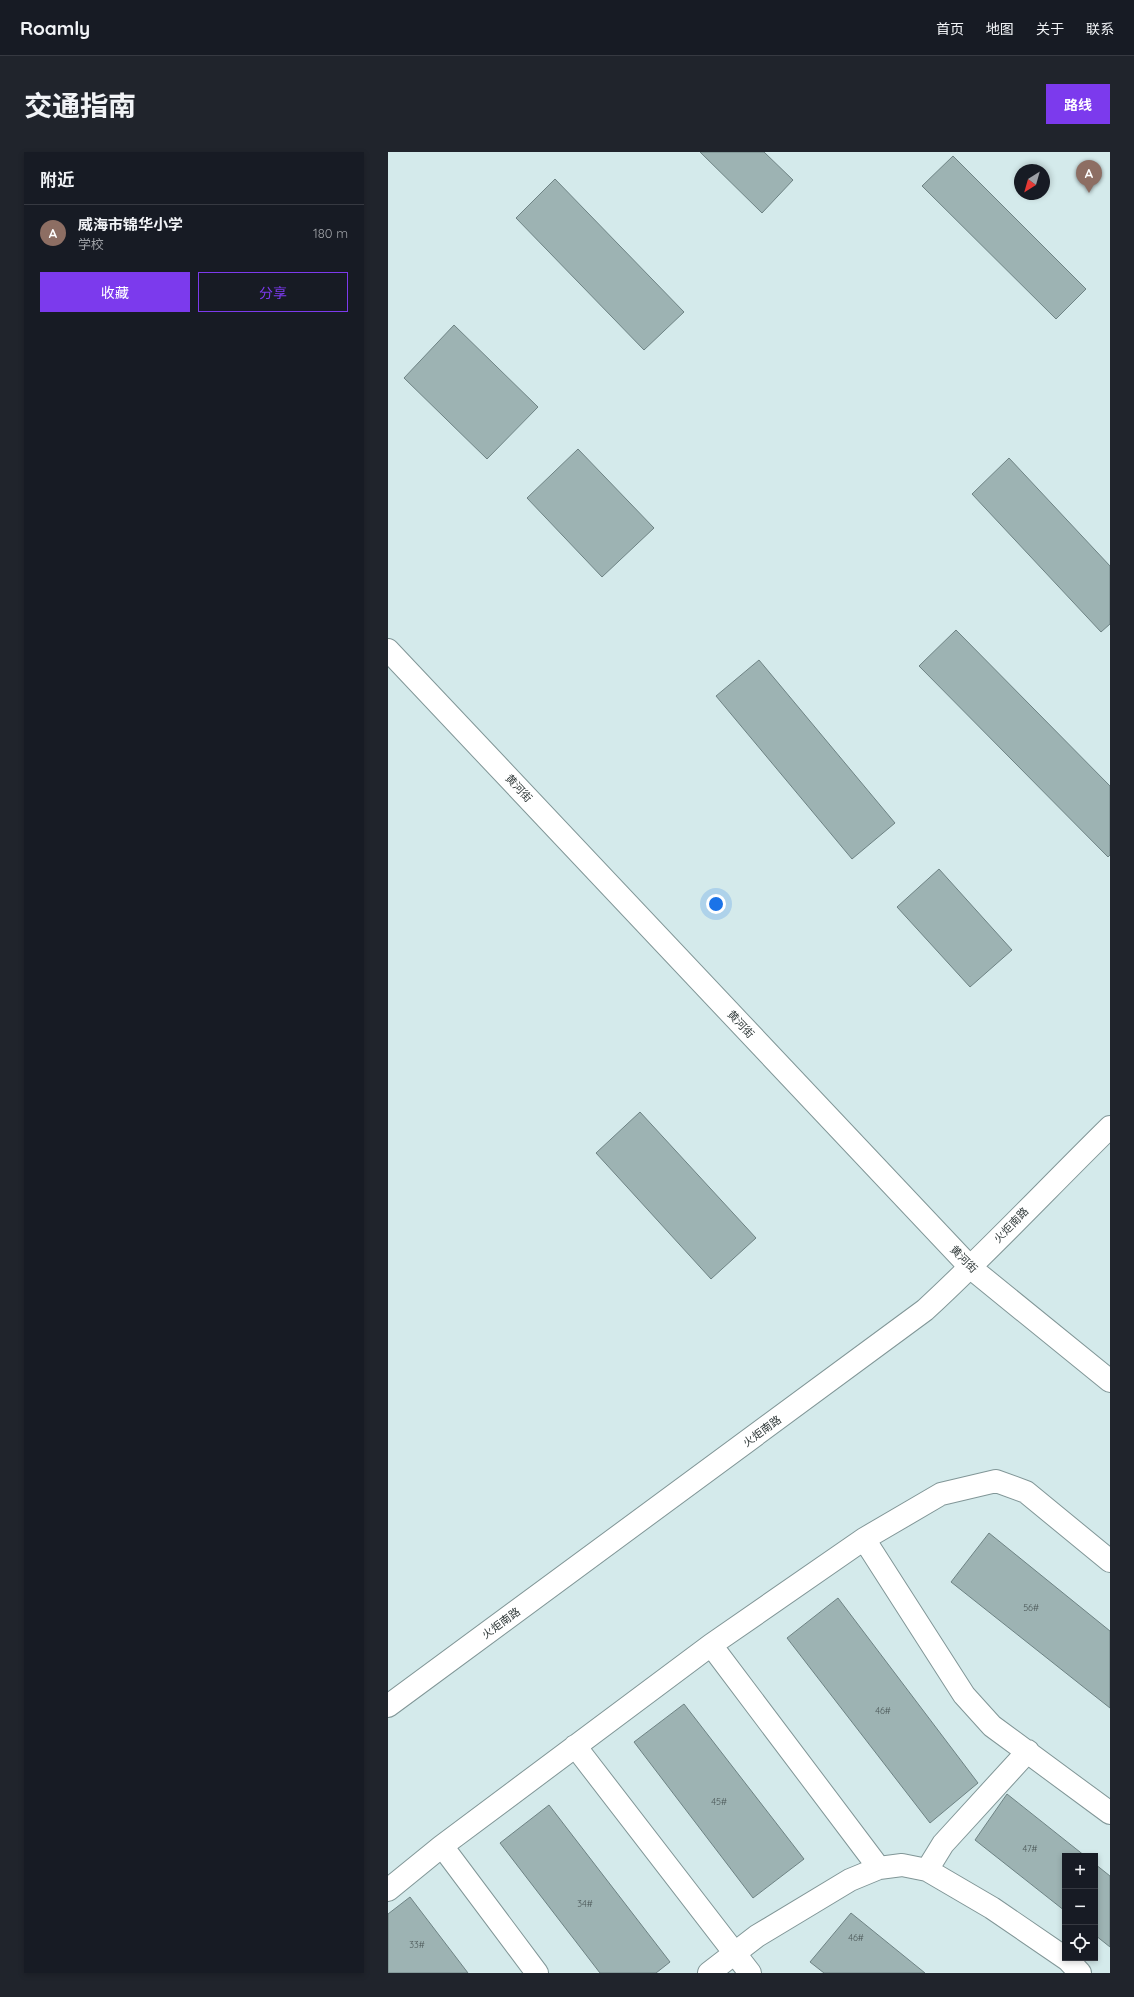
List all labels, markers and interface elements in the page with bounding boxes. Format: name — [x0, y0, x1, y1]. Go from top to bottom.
text: Roamly — [20, 16, 90, 40]
text: 首页 — [936, 20, 964, 38]
text: 地图 — [986, 20, 1014, 38]
text: 关于 — [1036, 20, 1064, 38]
text: 联系 — [1086, 20, 1114, 38]
button: 路线 — [1046, 84, 1110, 124]
text: 交通指南 — [24, 88, 136, 123]
pin: A — [1076, 160, 1102, 193]
north arrow — [1014, 164, 1050, 200]
text: 附近 — [40, 169, 74, 190]
text: 威海市锦华小学 — [78, 215, 183, 234]
text: A — [49, 225, 57, 241]
text: 180 m — [313, 225, 348, 241]
text: 学校 — [78, 236, 104, 252]
button: 收藏 — [40, 272, 190, 312]
button: 分享 — [198, 272, 348, 312]
street label: 黄河街 — [503, 771, 535, 805]
your location — [706, 894, 726, 914]
street label: 黄河街 — [725, 1007, 757, 1041]
street label: 火炬南路 — [991, 1204, 1031, 1246]
street label: 黄河街 — [947, 1242, 981, 1276]
street label: 火炬南路 — [740, 1412, 784, 1450]
house number: 56# — [1023, 1602, 1039, 1613]
street label: 火炬南路 — [479, 1604, 523, 1642]
house number: 46# — [875, 1705, 891, 1716]
house number: 45# — [711, 1796, 727, 1807]
house number: 47# — [1023, 1843, 1038, 1854]
map controls — [1062, 1853, 1098, 1961]
button: + — [1062, 1853, 1098, 1889]
button: − — [1062, 1889, 1098, 1925]
house number: 34# — [577, 1898, 593, 1909]
button: locate — [1062, 1925, 1098, 1961]
house number: 46# — [848, 1932, 864, 1943]
house number: 33# — [409, 1939, 425, 1950]

